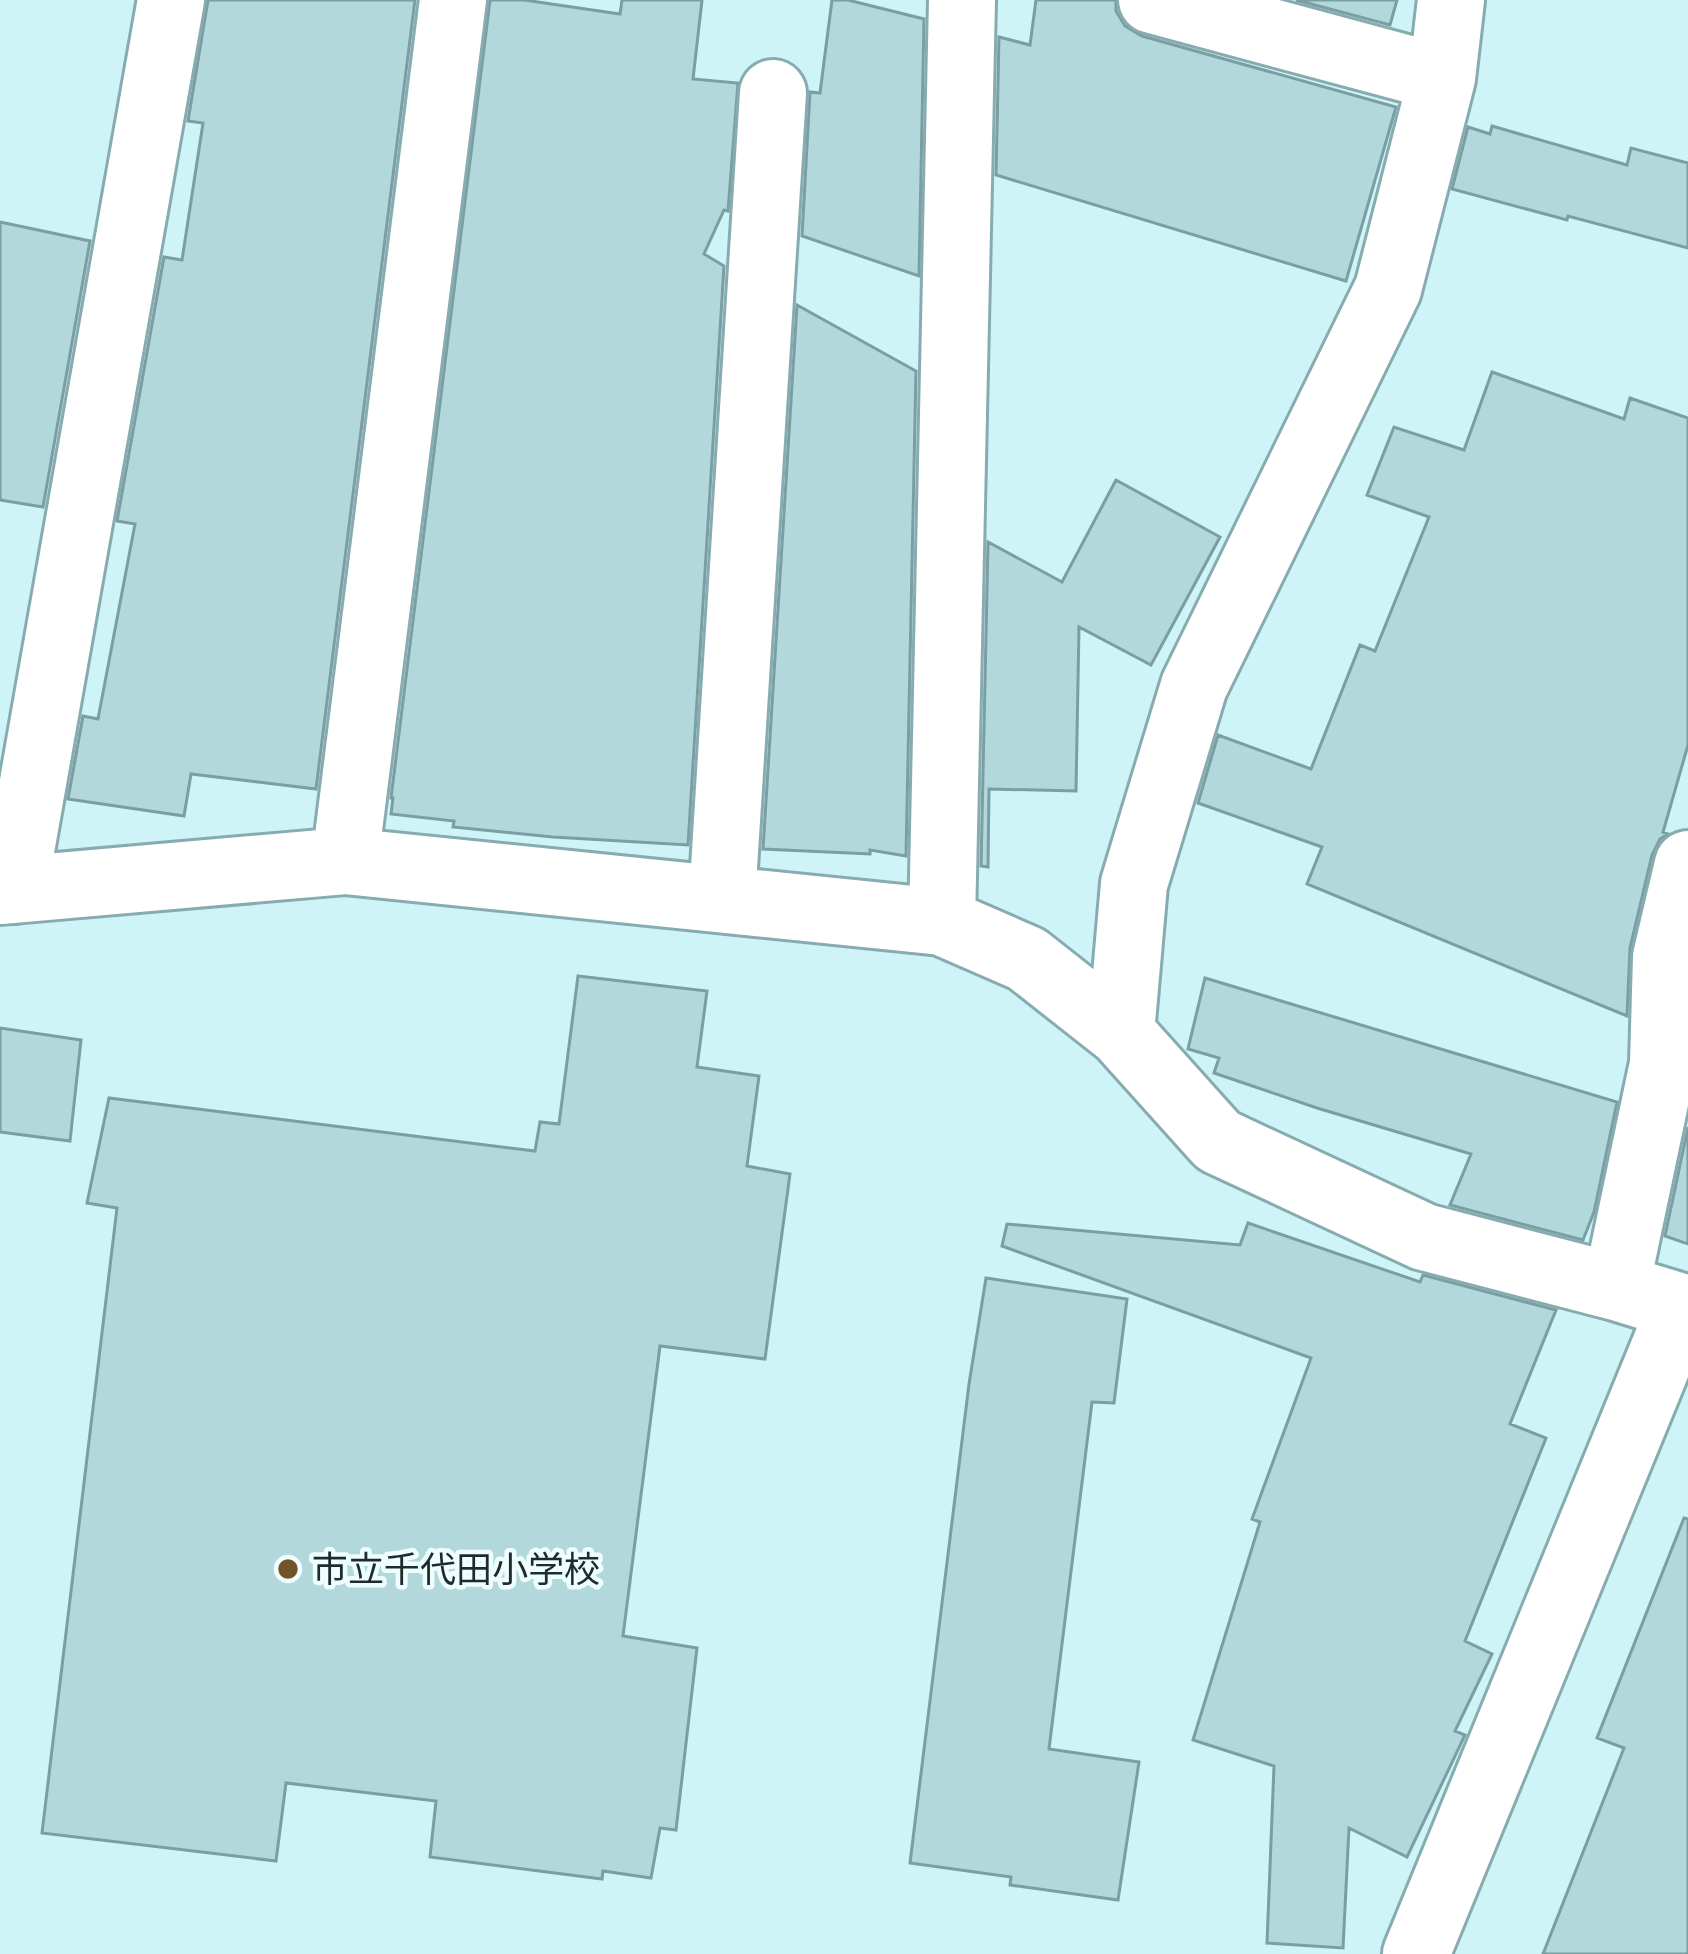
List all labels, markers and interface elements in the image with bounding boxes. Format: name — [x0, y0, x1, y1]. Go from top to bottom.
place label: 市立千代田小学校 — [312, 1546, 600, 1589]
marker: 市立千代田小学校 — [275, 1556, 301, 1582]

